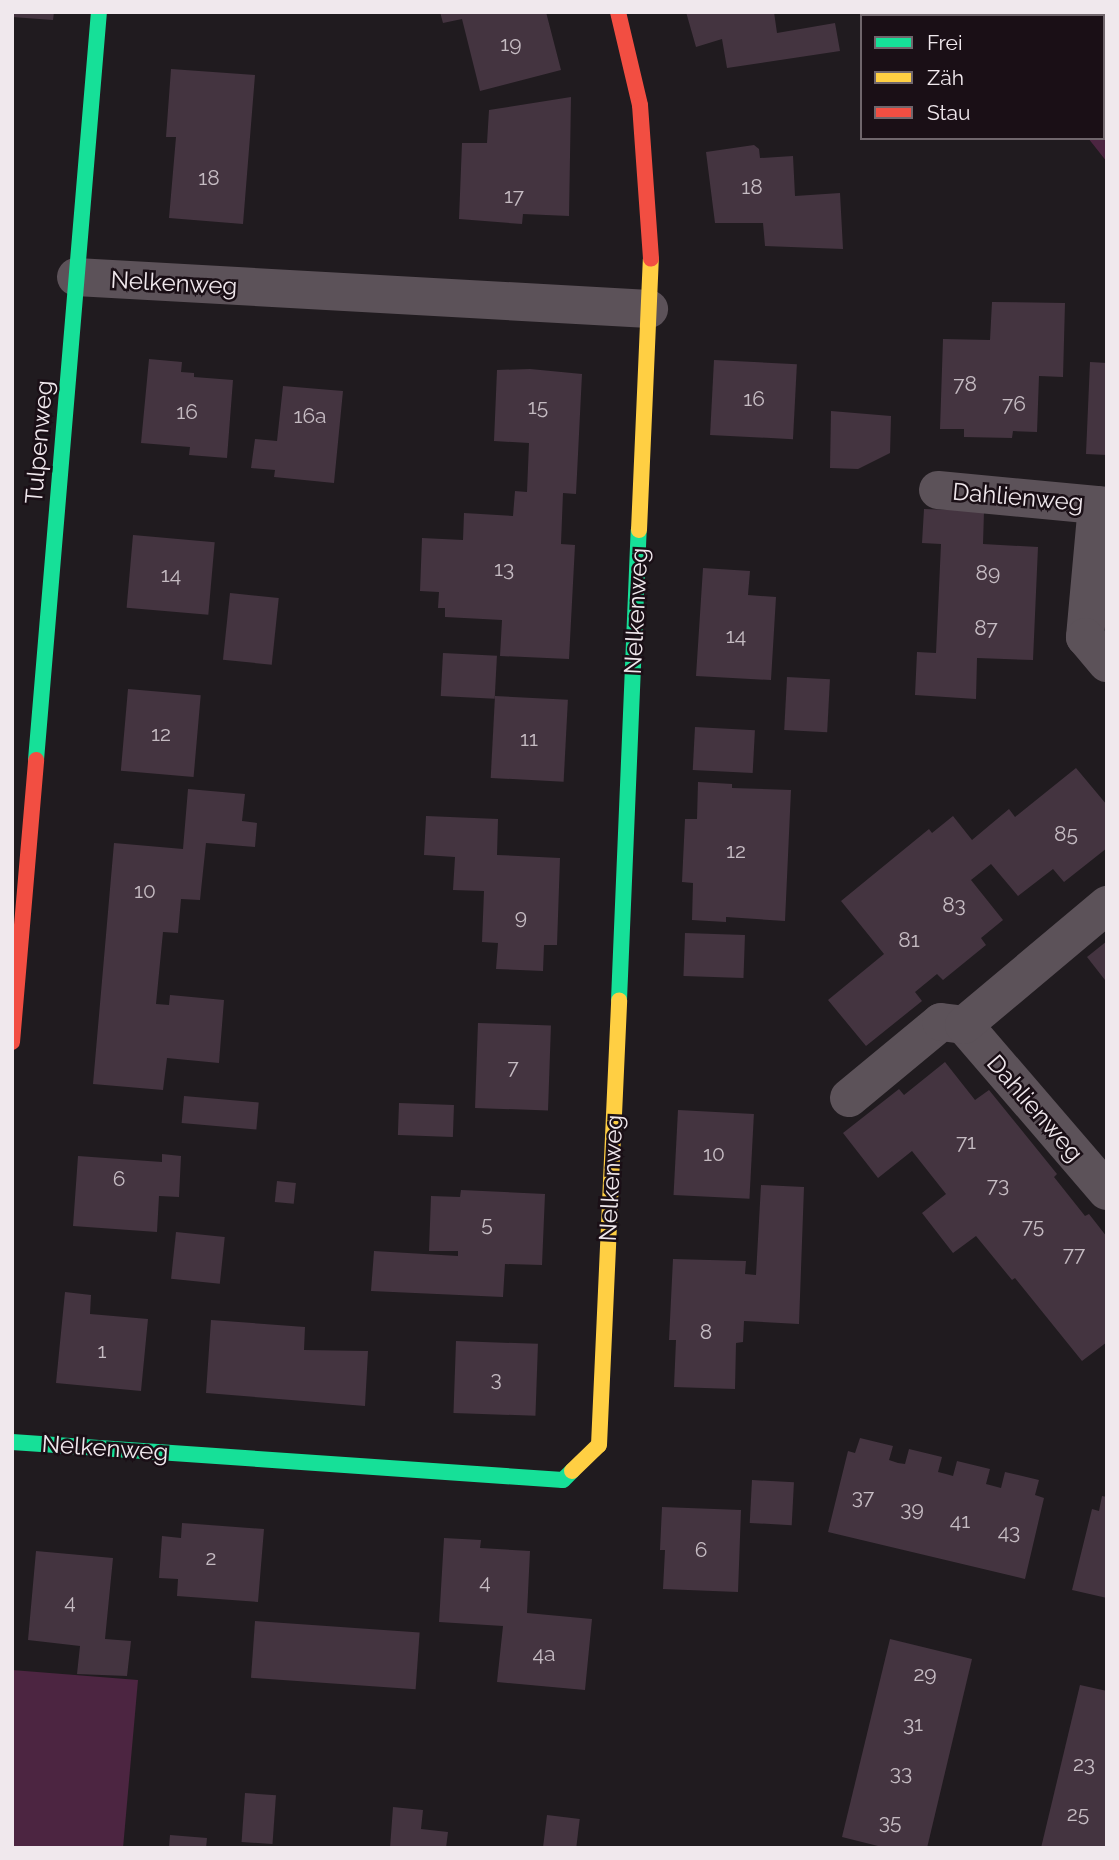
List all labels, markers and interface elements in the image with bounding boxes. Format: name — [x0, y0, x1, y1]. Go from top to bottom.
legend — [860, 14, 1105, 140]
text: Frei — [927, 30, 963, 55]
house number: 19 — [500, 31, 522, 57]
text: Zäh — [927, 65, 964, 90]
text: Stau — [927, 100, 971, 125]
house number: 18 — [198, 165, 220, 191]
house number: 18 — [741, 174, 763, 200]
house number: 17 — [504, 183, 524, 209]
street label: Nelkenweg — [110, 265, 238, 301]
house number: 78 — [953, 371, 977, 397]
street label: Tulpenweg — [19, 379, 59, 505]
house number: 16 — [743, 386, 765, 412]
house number: 76 — [1002, 391, 1026, 417]
house number: 15 — [528, 394, 548, 420]
house number: 16 — [176, 399, 198, 425]
house number: 16a — [293, 403, 327, 429]
street label: Dahlienweg — [951, 477, 1085, 517]
street label: Nelkenweg — [618, 547, 654, 675]
house number: 13 — [494, 556, 514, 582]
house number: 89 — [976, 560, 1000, 586]
house number: 14 — [161, 562, 181, 588]
house number: 87 — [974, 615, 998, 641]
house number: 14 — [726, 623, 746, 649]
house number: 12 — [151, 721, 171, 747]
house number: 11 — [520, 726, 538, 752]
house number: 85 — [1054, 821, 1078, 847]
house number: 12 — [726, 838, 746, 864]
house number: 10 — [134, 878, 156, 904]
house number: 83 — [942, 892, 966, 918]
house number: 9 — [515, 904, 527, 930]
house number: 81 — [898, 927, 920, 953]
street label: Dahlienweg — [981, 1049, 1089, 1167]
house number: 7 — [507, 1054, 519, 1080]
street label: Nelkenweg — [593, 1114, 629, 1242]
house number: 71 — [956, 1129, 976, 1155]
house number: 10 — [703, 1141, 725, 1167]
house number: 6 — [113, 1166, 125, 1192]
house number: 73 — [987, 1172, 1009, 1198]
house number: 5 — [481, 1211, 493, 1237]
house number: 75 — [1022, 1213, 1044, 1239]
house number: 77 — [1063, 1241, 1085, 1267]
house number: 8 — [700, 1319, 712, 1345]
house number: 1 — [98, 1338, 106, 1364]
house number: 3 — [490, 1366, 502, 1392]
street label: Nelkenweg — [41, 1429, 169, 1467]
house number: 37 — [852, 1484, 874, 1510]
house number: 39 — [900, 1496, 924, 1522]
house number: 41 — [950, 1508, 970, 1534]
house number: 43 — [998, 1519, 1020, 1545]
house number: 6 — [695, 1537, 707, 1563]
house number: 2 — [206, 1545, 216, 1571]
house number: 4 — [479, 1569, 491, 1595]
house number: 4 — [64, 1589, 76, 1615]
house number: 4a — [533, 1641, 555, 1667]
house number: 29 — [913, 1661, 937, 1687]
house number: 31 — [903, 1711, 923, 1737]
house number: 23 — [1073, 1751, 1095, 1777]
house number: 33 — [890, 1760, 912, 1786]
house number: 25 — [1067, 1801, 1089, 1827]
house number: 35 — [879, 1809, 901, 1835]

